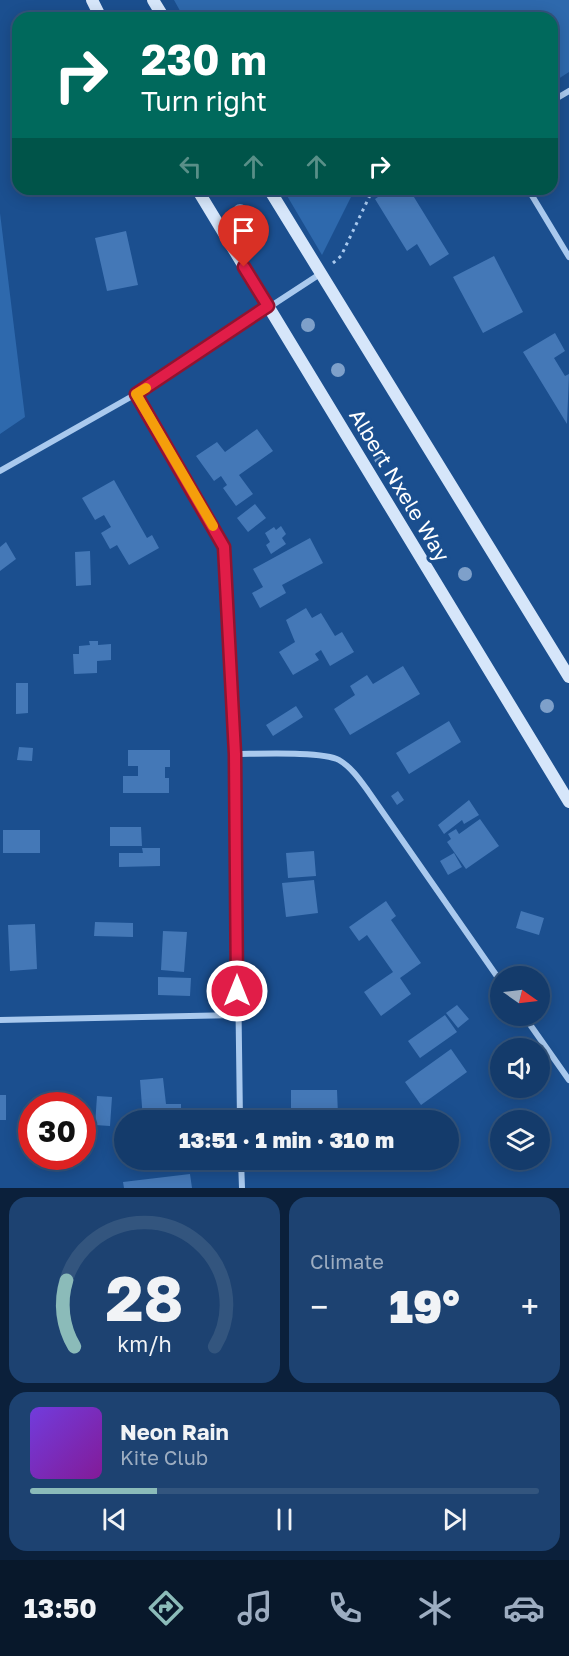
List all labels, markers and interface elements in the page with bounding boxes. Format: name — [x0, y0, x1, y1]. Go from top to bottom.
text: 230 m — [141, 34, 267, 84]
icon: right — [42, 36, 120, 114]
text: Turn right — [141, 85, 267, 117]
icon: left — [174, 150, 207, 183]
icon: ahead — [237, 150, 270, 183]
icon: ahead — [300, 150, 333, 183]
icon: right — [363, 150, 396, 183]
pin — [218, 205, 269, 267]
icon: arrive — [227, 214, 260, 247]
street label: Albert Nxele Way — [344, 404, 456, 566]
position arrow — [205, 959, 269, 1023]
north arrow — [490, 966, 550, 1026]
map controls — [490, 966, 550, 1170]
button: sound — [490, 1038, 550, 1098]
speed limit sign: 30 — [18, 1092, 96, 1170]
button: layers — [490, 1110, 550, 1170]
text: 13:51 · 1 min · 310 m — [179, 1126, 394, 1153]
text: Climate — [310, 1249, 384, 1273]
text: 28 — [105, 1260, 183, 1335]
text: 19° — [389, 1279, 460, 1333]
text: − — [310, 1287, 328, 1326]
text: + — [521, 1287, 539, 1326]
text: km/h — [117, 1331, 172, 1357]
text: Neon Rain — [120, 1418, 229, 1445]
text: Kite Club — [120, 1445, 208, 1469]
icon: previous — [98, 1503, 131, 1536]
icon: pause — [268, 1503, 301, 1536]
icon: next — [438, 1503, 471, 1536]
icon: directions — [145, 1587, 187, 1629]
icon: music — [234, 1587, 276, 1629]
icon: phone — [324, 1587, 366, 1629]
icon: climate — [414, 1587, 456, 1629]
icon: car — [503, 1587, 545, 1629]
text: 13:50 — [24, 1592, 97, 1624]

